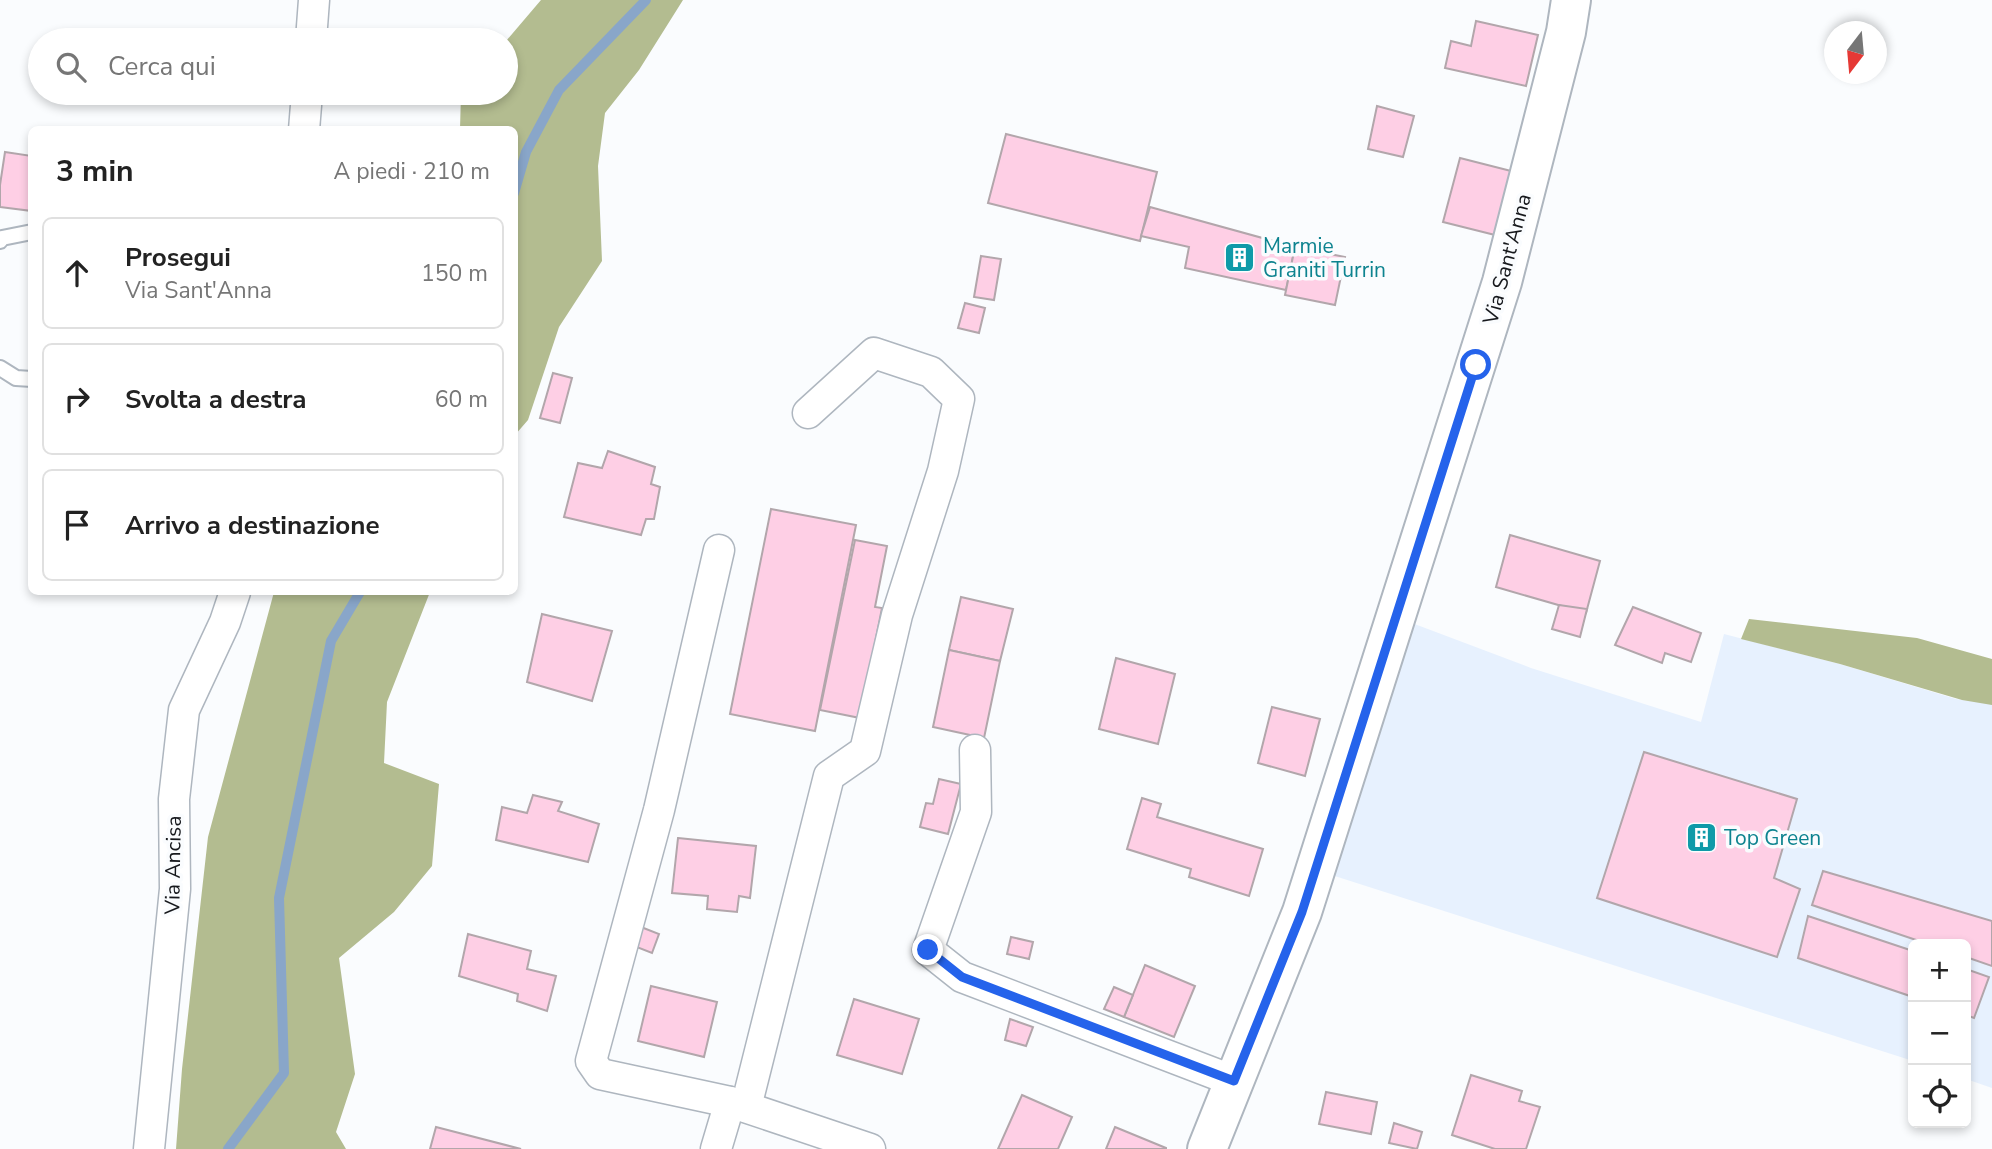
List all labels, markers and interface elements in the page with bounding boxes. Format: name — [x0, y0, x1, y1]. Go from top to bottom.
north arrow — [1824, 21, 1887, 84]
search box — [28, 28, 518, 105]
icon: search — [52, 48, 90, 86]
text: Cerca qui — [108, 49, 216, 84]
text: 3 min — [56, 151, 134, 192]
text: A piedi · 210 m — [334, 156, 490, 187]
street label: Via Sant'Anna — [1476, 191, 1538, 328]
place label: Marmie Graniti Turrin — [1263, 232, 1386, 284]
text: Prosegui — [125, 240, 231, 275]
building icon: Marmie Graniti Turrin — [1223, 241, 1257, 275]
icon: ahead — [58, 254, 96, 292]
text: 150 m — [421, 258, 488, 289]
text: Via Sant'Anna — [125, 275, 272, 306]
route start — [1460, 349, 1491, 380]
icon: right — [58, 380, 96, 418]
text: Svolta a destra — [125, 382, 307, 417]
text: 60 m — [435, 384, 488, 415]
icon: arrive — [58, 506, 96, 544]
text: Arrivo a destinazione — [125, 508, 380, 543]
street label: Via Ancisa — [158, 815, 188, 916]
building icon: Top Green — [1684, 821, 1718, 855]
place label: Top Green — [1724, 824, 1821, 852]
route end — [912, 934, 943, 965]
map controls — [1908, 939, 1971, 1128]
button: + — [1908, 939, 1971, 1002]
button: − — [1908, 1002, 1971, 1065]
button: locate — [1908, 1065, 1971, 1128]

